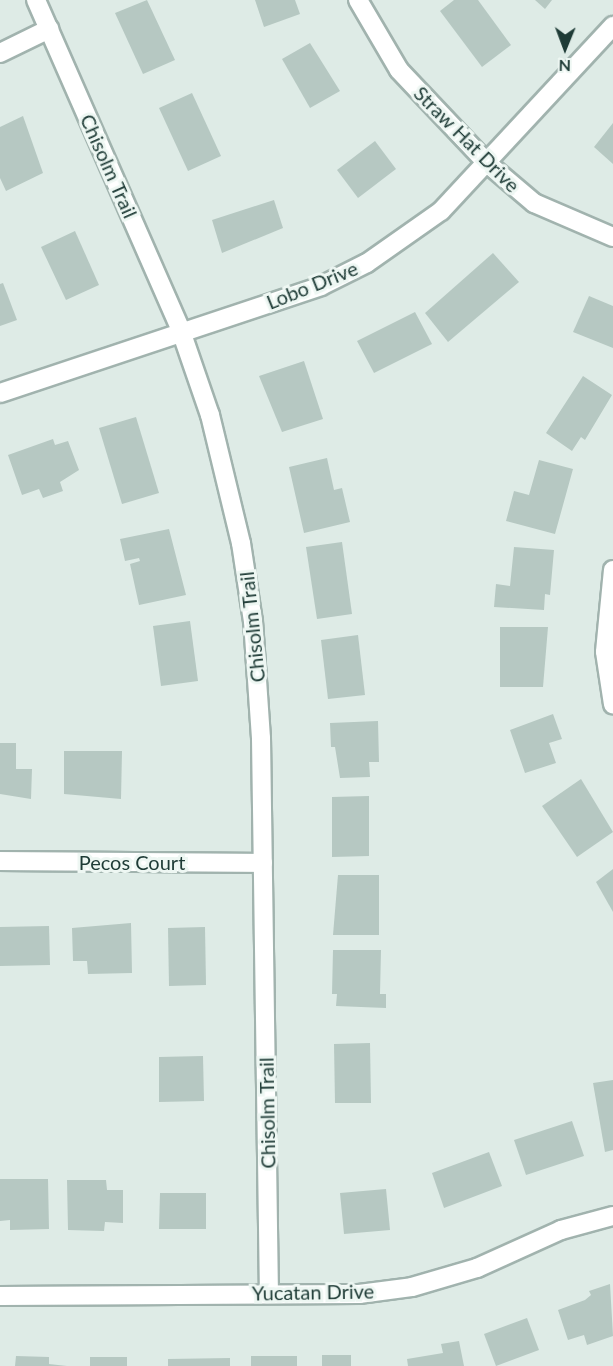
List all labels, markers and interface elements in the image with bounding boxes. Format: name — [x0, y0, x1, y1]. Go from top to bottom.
north arrow — [535, 18, 595, 78]
text: N — [558, 57, 571, 76]
street label: Straw Hat Drive — [409, 81, 525, 197]
street label: Chisolm Trail — [75, 110, 143, 222]
street label: Lobo Drive — [263, 256, 361, 314]
street label: Chisolm Trail — [234, 570, 270, 684]
street label: Pecos Court — [79, 850, 185, 874]
street label: Chisolm Trail — [254, 1057, 280, 1169]
street label: Yucatan Drive — [252, 1279, 374, 1305]

